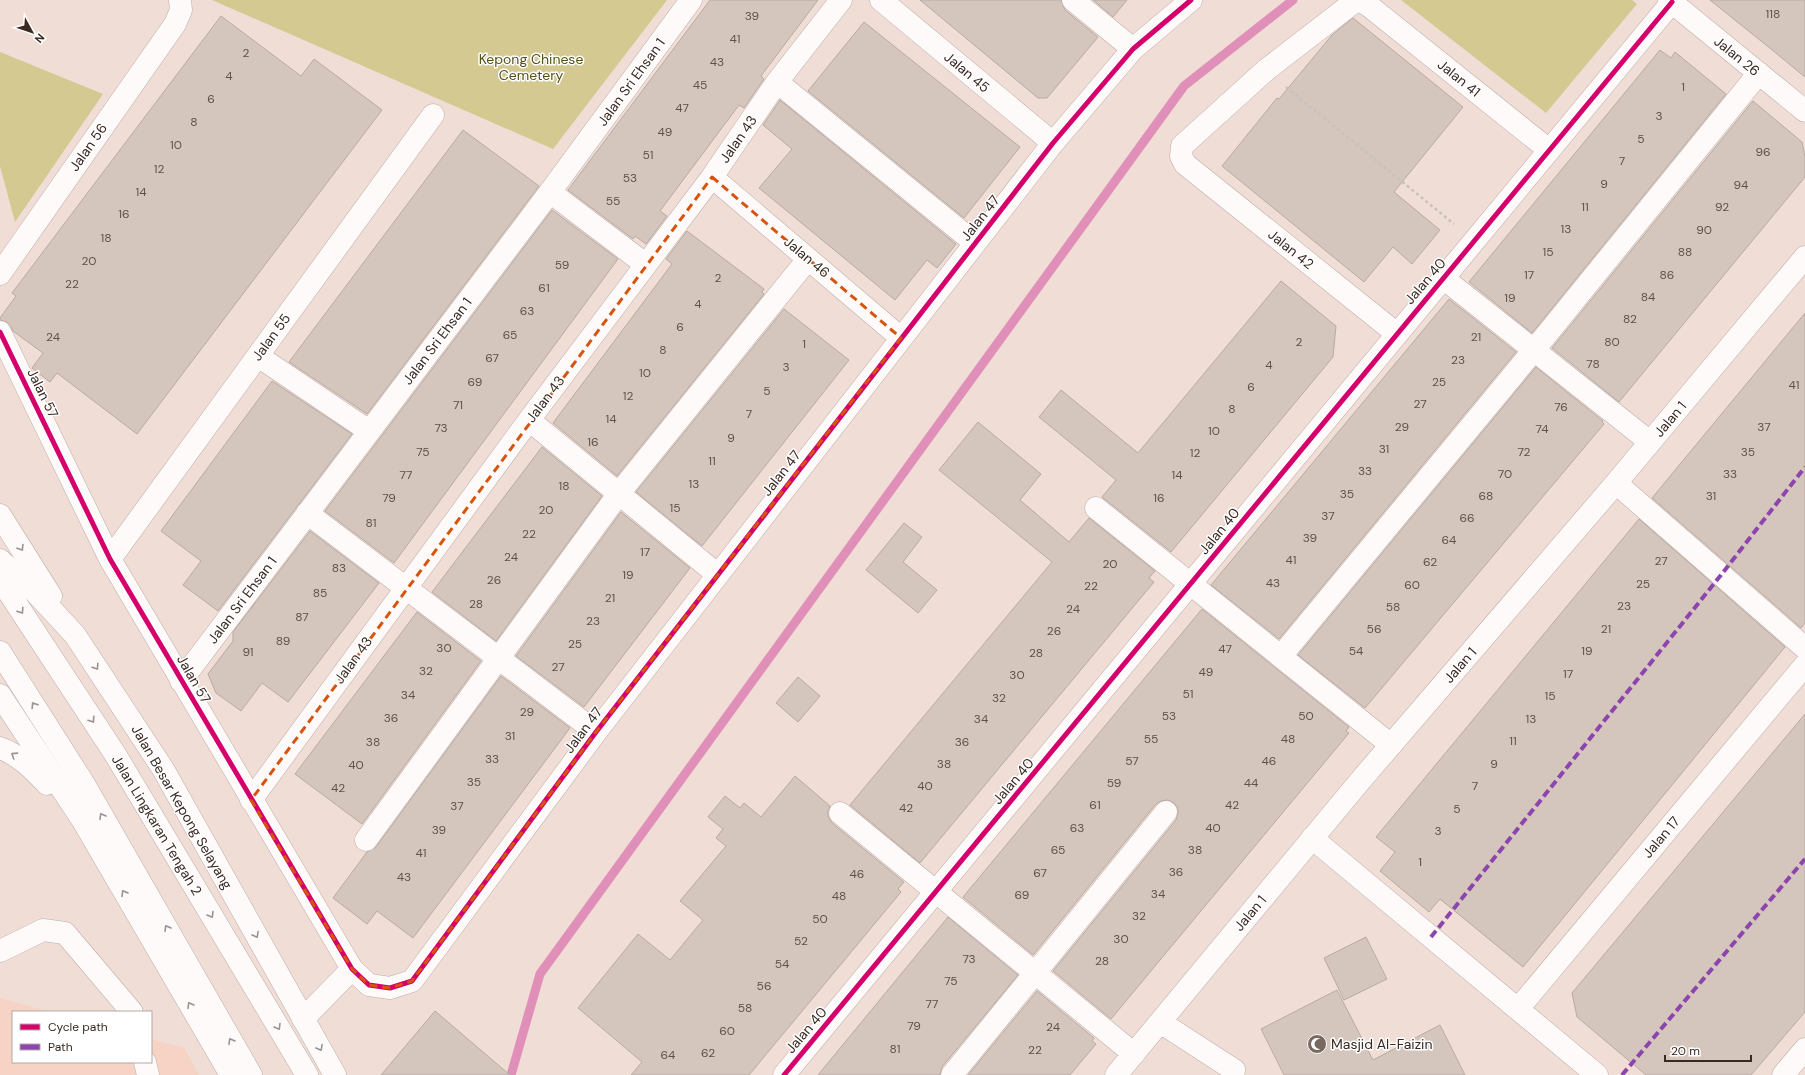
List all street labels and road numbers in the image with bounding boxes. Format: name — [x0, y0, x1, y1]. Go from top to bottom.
street label: Jalan 26 — [1710, 32, 1764, 80]
street label: Jalan Sri Ehsan 1 — [593, 35, 669, 129]
street label: Jalan 45 — [940, 48, 994, 96]
street label: Jalan 41 — [1434, 55, 1484, 101]
street label: Jalan 43 — [715, 112, 761, 166]
street label: Jalan 56 — [65, 120, 111, 174]
street label: Jalan 47 — [957, 192, 1003, 244]
street label: Jalan 42 — [1264, 225, 1318, 273]
street label: Jalan 46 — [780, 233, 834, 281]
street label: Jalan 40 — [1400, 254, 1450, 308]
street label: Jalan Sri Ehsan 1 — [398, 294, 476, 388]
street label: Jalan 55 — [248, 310, 294, 364]
street label: Jalan 57 — [23, 365, 63, 421]
street label: Jalan 43 — [522, 372, 568, 426]
street label: Jalan 1 — [1650, 397, 1690, 441]
street label: Jalan 47 — [758, 447, 804, 499]
street label: Jalan 40 — [1195, 504, 1243, 558]
street label: Jalan Sri Ehsan 1 — [203, 553, 281, 647]
street label: Jalan 43 — [330, 633, 376, 687]
street label: Jalan 1 — [1440, 643, 1480, 687]
street label: Jalan 57 — [173, 652, 215, 706]
street label: Jalan 47 — [560, 703, 606, 757]
street label: Jalan Besar Kepong Selayang — [128, 722, 237, 893]
street label: Jalan Lingkaran Tengah 2 — [108, 751, 206, 899]
street label: Jalan 40 — [988, 754, 1038, 808]
street label: Jalan 17 — [1638, 812, 1684, 862]
street label: Jalan 1 — [1230, 891, 1270, 935]
street label: Jalan 40 — [781, 1003, 831, 1057]

